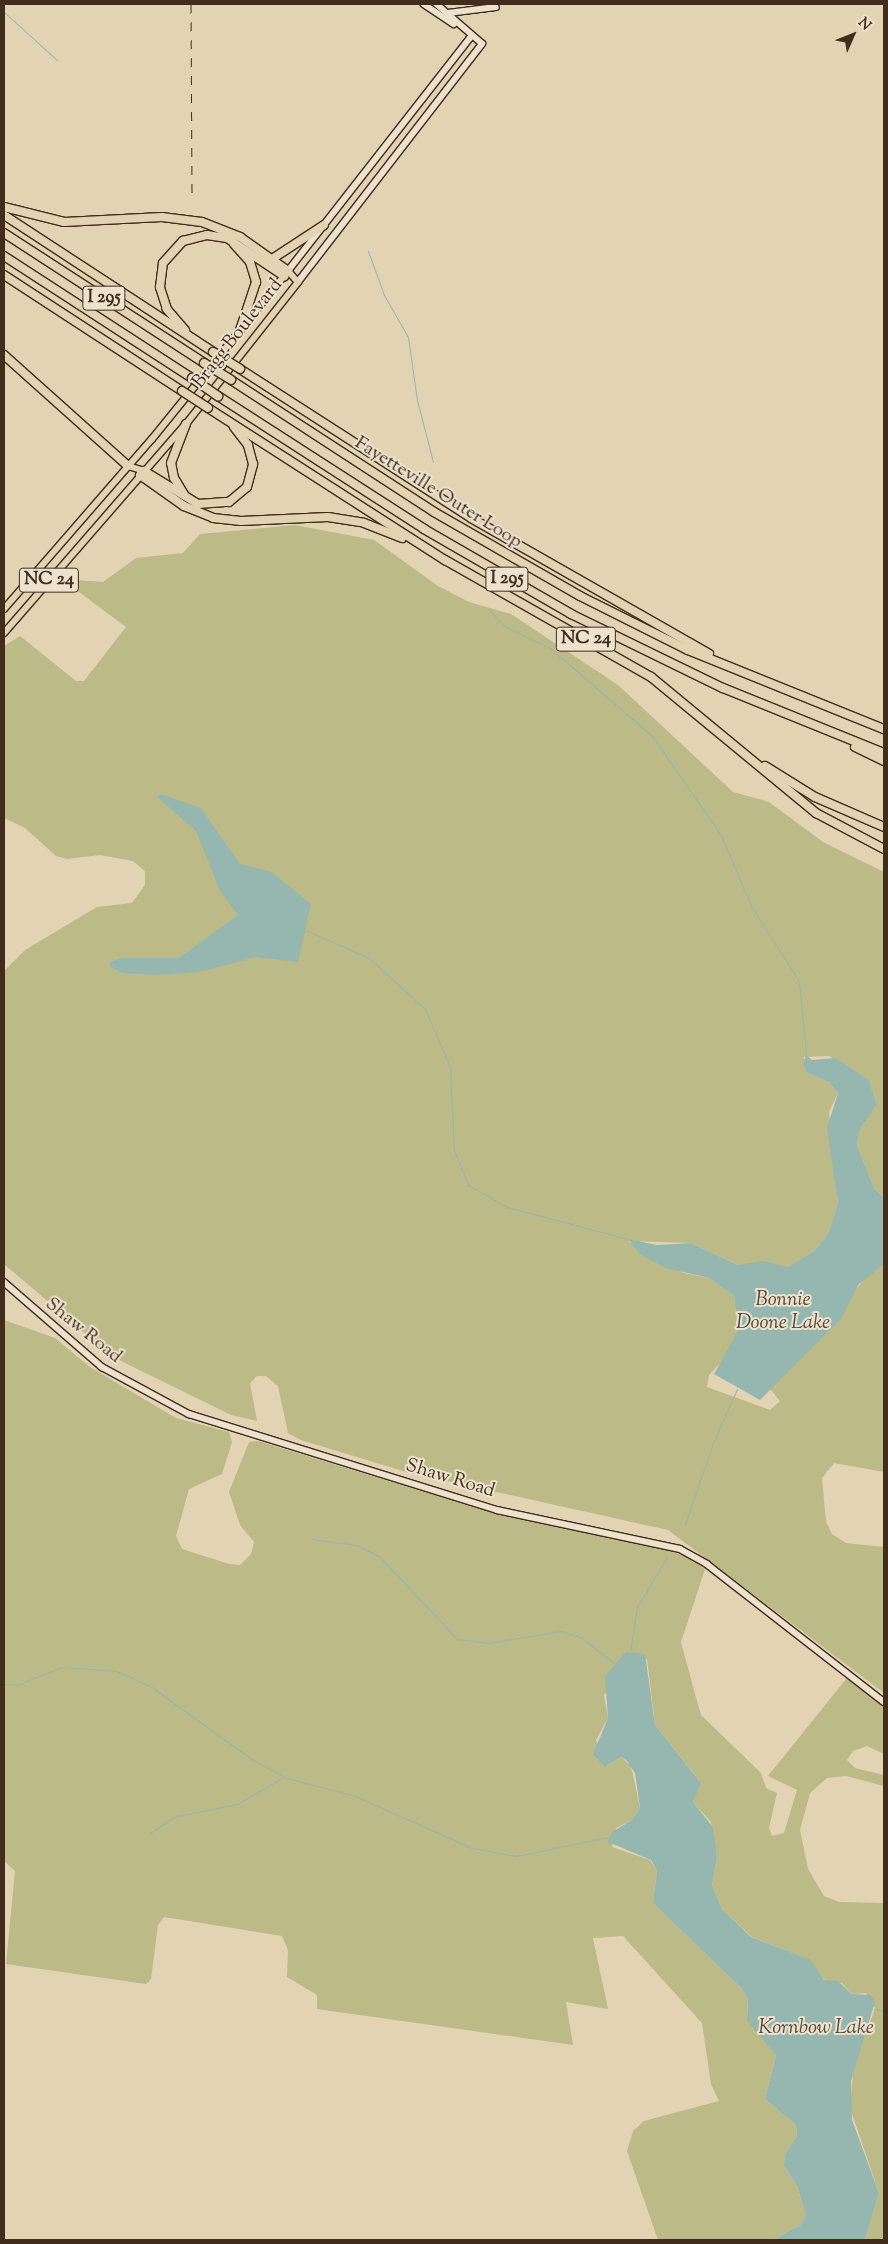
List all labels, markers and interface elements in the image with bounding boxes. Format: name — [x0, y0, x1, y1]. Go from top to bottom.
north arrow — [828, 10, 878, 60]
text: N — [853, 14, 875, 36]
street label: Bragg Boulevard — [188, 274, 288, 394]
road number: I 295 — [82, 282, 126, 314]
street label: Fayetteville Outer Loop — [350, 432, 526, 554]
road number: NC 24 — [18, 564, 80, 596]
road number: I 295 — [484, 564, 530, 594]
road number: NC 24 — [555, 624, 617, 654]
water label: Bonnie Doone Lake — [736, 1288, 830, 1335]
street label: Shaw Road — [40, 1293, 126, 1369]
street label: Shaw Road — [403, 1455, 497, 1503]
water label: Kornbow Lake — [758, 2016, 874, 2040]

